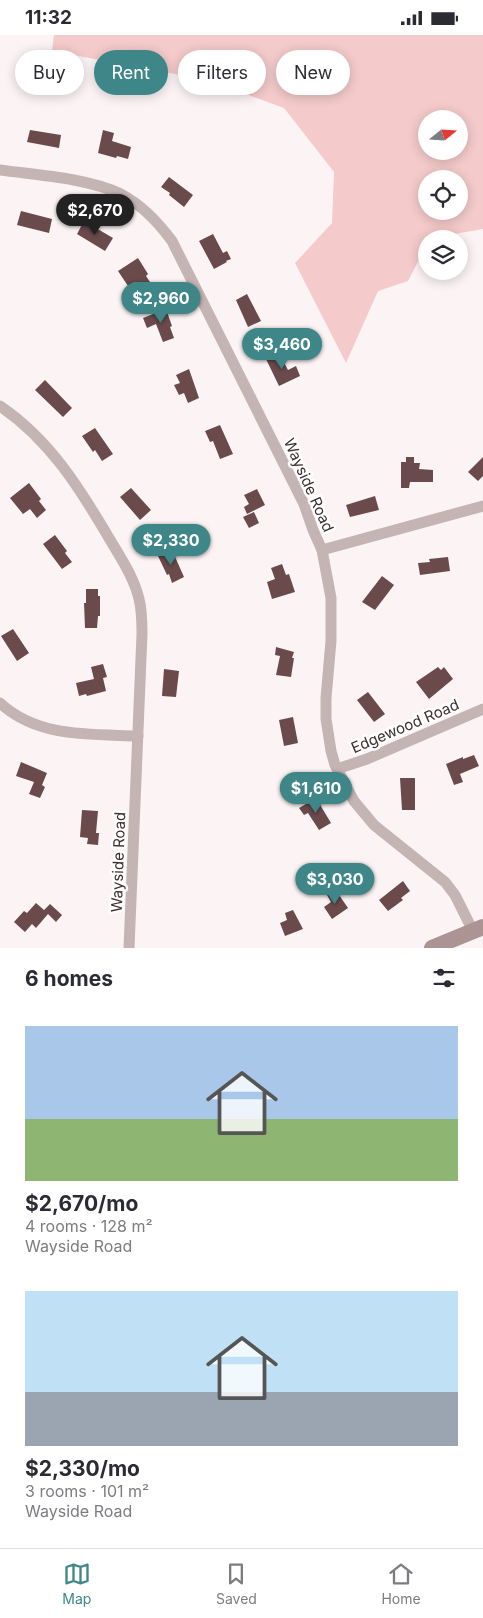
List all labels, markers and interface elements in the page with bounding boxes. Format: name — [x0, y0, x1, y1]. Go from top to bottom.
text: 11:32 — [25, 6, 72, 29]
chip: Buy — [15, 50, 84, 95]
chip: Rent — [94, 50, 168, 95]
chip: Filters — [178, 50, 266, 95]
chip: New — [276, 50, 350, 95]
north arrow — [418, 110, 468, 160]
map controls — [418, 110, 468, 280]
button: locate — [418, 170, 468, 220]
pin: $2,670 — [54, 193, 136, 236]
text: $2,670 — [67, 200, 123, 220]
button: layers — [418, 230, 468, 280]
pin: $2,960 — [120, 281, 202, 324]
text: $2,960 — [132, 288, 190, 308]
pin: $3,460 — [241, 327, 323, 370]
text: $3,460 — [253, 334, 311, 354]
street label: Wayside Road — [280, 435, 338, 535]
pin: $2,330 — [130, 523, 212, 566]
text: $2,330 — [143, 530, 199, 550]
street label: Edgewood Road — [348, 695, 462, 757]
pin: $1,610 — [275, 771, 357, 814]
text: $1,610 — [291, 778, 341, 798]
street label: Wayside Road — [107, 811, 129, 913]
pin: $3,030 — [294, 863, 376, 905]
text: $3,030 — [306, 869, 364, 889]
icon: filters — [430, 964, 458, 992]
text: 6 homes — [25, 966, 113, 991]
icon: home — [197, 1058, 287, 1148]
text: $2,670/mo — [25, 1191, 138, 1216]
text: 4 rooms · 128 m² — [25, 1216, 153, 1236]
text: Wayside Road — [25, 1236, 132, 1256]
icon: home — [197, 1323, 287, 1413]
text: $2,330/mo — [25, 1456, 140, 1481]
text: 3 rooms · 101 m² — [25, 1481, 149, 1501]
text: Wayside Road — [25, 1501, 132, 1521]
tab: Map — [62, 1560, 91, 1607]
tab: Saved — [216, 1560, 257, 1607]
tab: Home — [381, 1560, 421, 1607]

